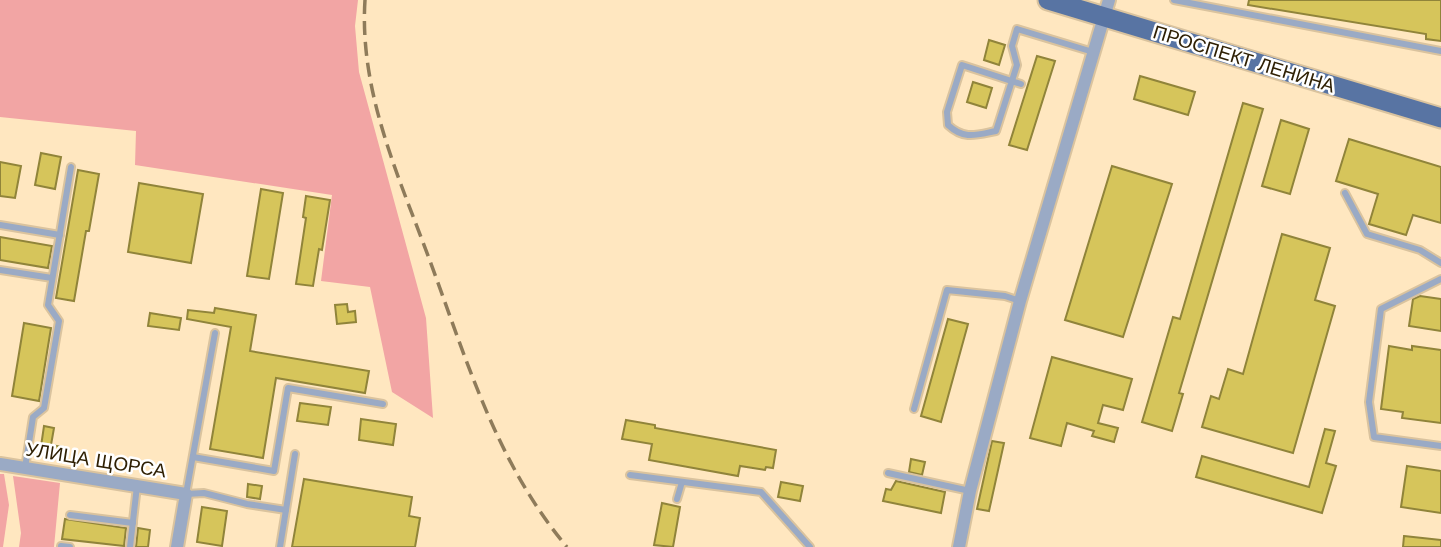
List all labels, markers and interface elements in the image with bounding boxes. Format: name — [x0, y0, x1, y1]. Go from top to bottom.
street label: ПРОСПЕКТ ЛЕНИНА — [1150, 20, 1338, 98]
street label: УЛИЦА ЩОРСА — [24, 438, 168, 482]

